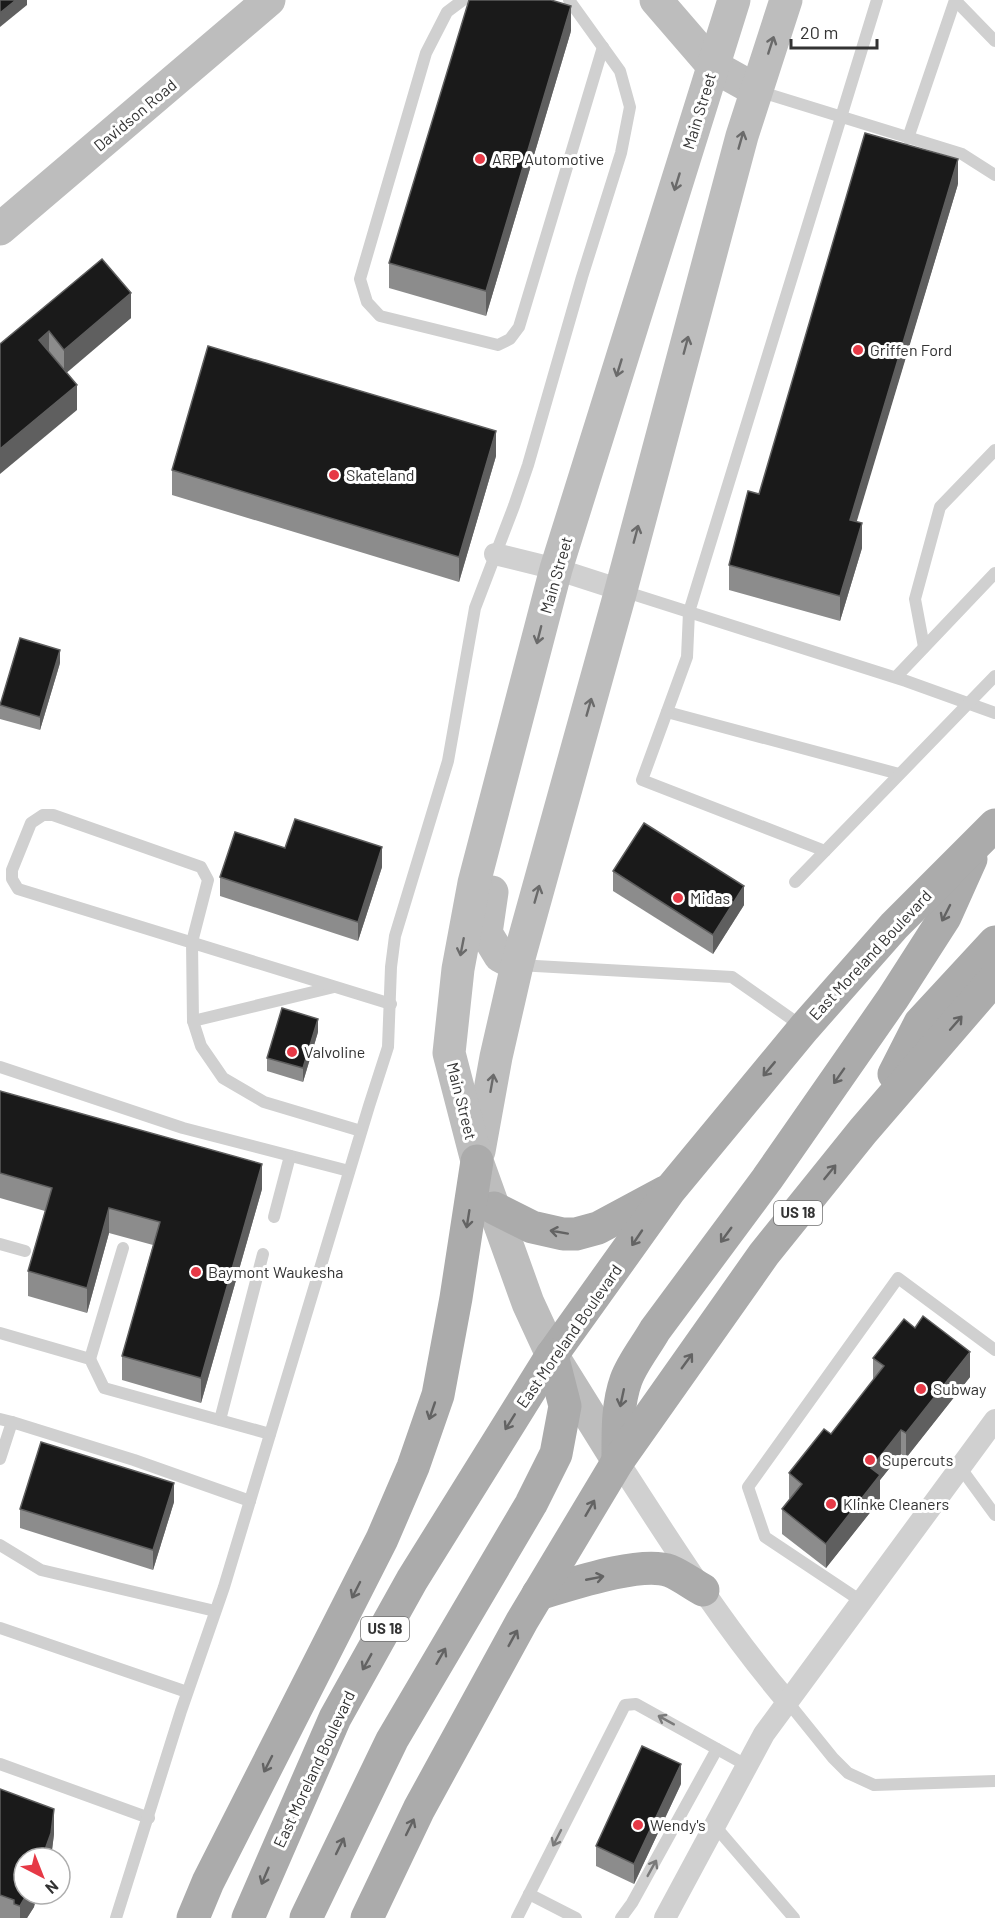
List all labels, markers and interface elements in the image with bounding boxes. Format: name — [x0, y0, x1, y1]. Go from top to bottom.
scale bar — [791, 12, 876, 50]
text: 20 m — [800, 21, 838, 43]
one-way arrow — [766, 36, 777, 55]
street label: Main Street — [678, 70, 719, 152]
street label: Davidson Road — [90, 75, 180, 155]
one-way arrow — [736, 131, 747, 150]
place label: ARP Automotive — [492, 149, 604, 168]
marker: ARP Automotive — [473, 152, 487, 166]
one-way arrow — [671, 172, 682, 191]
one-way arrow — [681, 336, 692, 355]
place label: Griffen Ford — [870, 340, 952, 359]
marker: Griffen Ford — [851, 343, 865, 357]
one-way arrow — [613, 358, 624, 377]
place label: Skateland — [346, 465, 415, 484]
marker: Skateland — [327, 468, 341, 482]
one-way arrow — [631, 525, 643, 544]
street label: Main Street — [535, 534, 576, 616]
one-way arrow — [533, 625, 545, 644]
one-way arrow — [584, 698, 595, 717]
one-way arrow — [532, 884, 543, 903]
street label: East Moreland Boulevard — [804, 886, 935, 1024]
place label: Midas — [690, 888, 730, 907]
marker: Midas — [671, 891, 685, 905]
one-way arrow — [940, 904, 952, 921]
one-way arrow — [456, 936, 467, 956]
one-way arrow — [949, 1015, 962, 1031]
place label: Valvoline — [304, 1042, 365, 1061]
marker: Valvoline — [285, 1045, 299, 1059]
street label: Main Street — [444, 1060, 481, 1142]
one-way arrow — [763, 1061, 776, 1077]
one-way arrow — [833, 1067, 845, 1083]
one-way arrow — [486, 1074, 497, 1093]
one-way arrow — [824, 1164, 837, 1180]
road number: US 18 — [774, 1201, 822, 1225]
one-way arrow — [463, 1209, 474, 1229]
one-way arrow — [719, 1226, 732, 1242]
one-way arrow — [549, 1227, 569, 1238]
one-way arrow — [631, 1230, 643, 1246]
street label: East Moreland Boulevard — [512, 1260, 625, 1411]
place label: Baymont Waukesha — [208, 1262, 344, 1281]
marker: Baymont Waukesha — [189, 1265, 203, 1279]
one-way arrow — [681, 1353, 693, 1369]
place label: Subway — [933, 1379, 987, 1398]
marker: Subway — [914, 1382, 928, 1396]
one-way arrow — [616, 1388, 627, 1407]
one-way arrow — [426, 1401, 437, 1420]
one-way arrow — [504, 1413, 516, 1430]
place label: Supercuts — [882, 1450, 953, 1469]
marker: Supercuts — [863, 1453, 877, 1467]
place label: Klinke Cleaners — [843, 1494, 949, 1513]
marker: Klinke Cleaners — [824, 1497, 838, 1511]
one-way arrow — [585, 1500, 597, 1517]
one-way arrow — [584, 1572, 604, 1583]
one-way arrow — [350, 1580, 361, 1598]
road number: US 18 — [361, 1617, 409, 1641]
one-way arrow — [508, 1629, 519, 1647]
one-way arrow — [436, 1647, 448, 1664]
one-way arrow — [360, 1653, 372, 1670]
street label: East Moreland Boulevard — [269, 1687, 358, 1850]
one-way arrow — [658, 1714, 675, 1726]
one-way arrow — [262, 1754, 273, 1772]
place label: Wendy's — [650, 1815, 706, 1834]
marker: Wendy's — [631, 1818, 645, 1832]
one-way arrow — [405, 1819, 417, 1837]
one-way arrow — [551, 1829, 563, 1847]
one-way arrow — [335, 1838, 347, 1856]
north arrow — [12, 1846, 72, 1906]
one-way arrow — [647, 1860, 658, 1878]
one-way arrow — [259, 1866, 270, 1884]
text: N — [42, 1877, 63, 1898]

